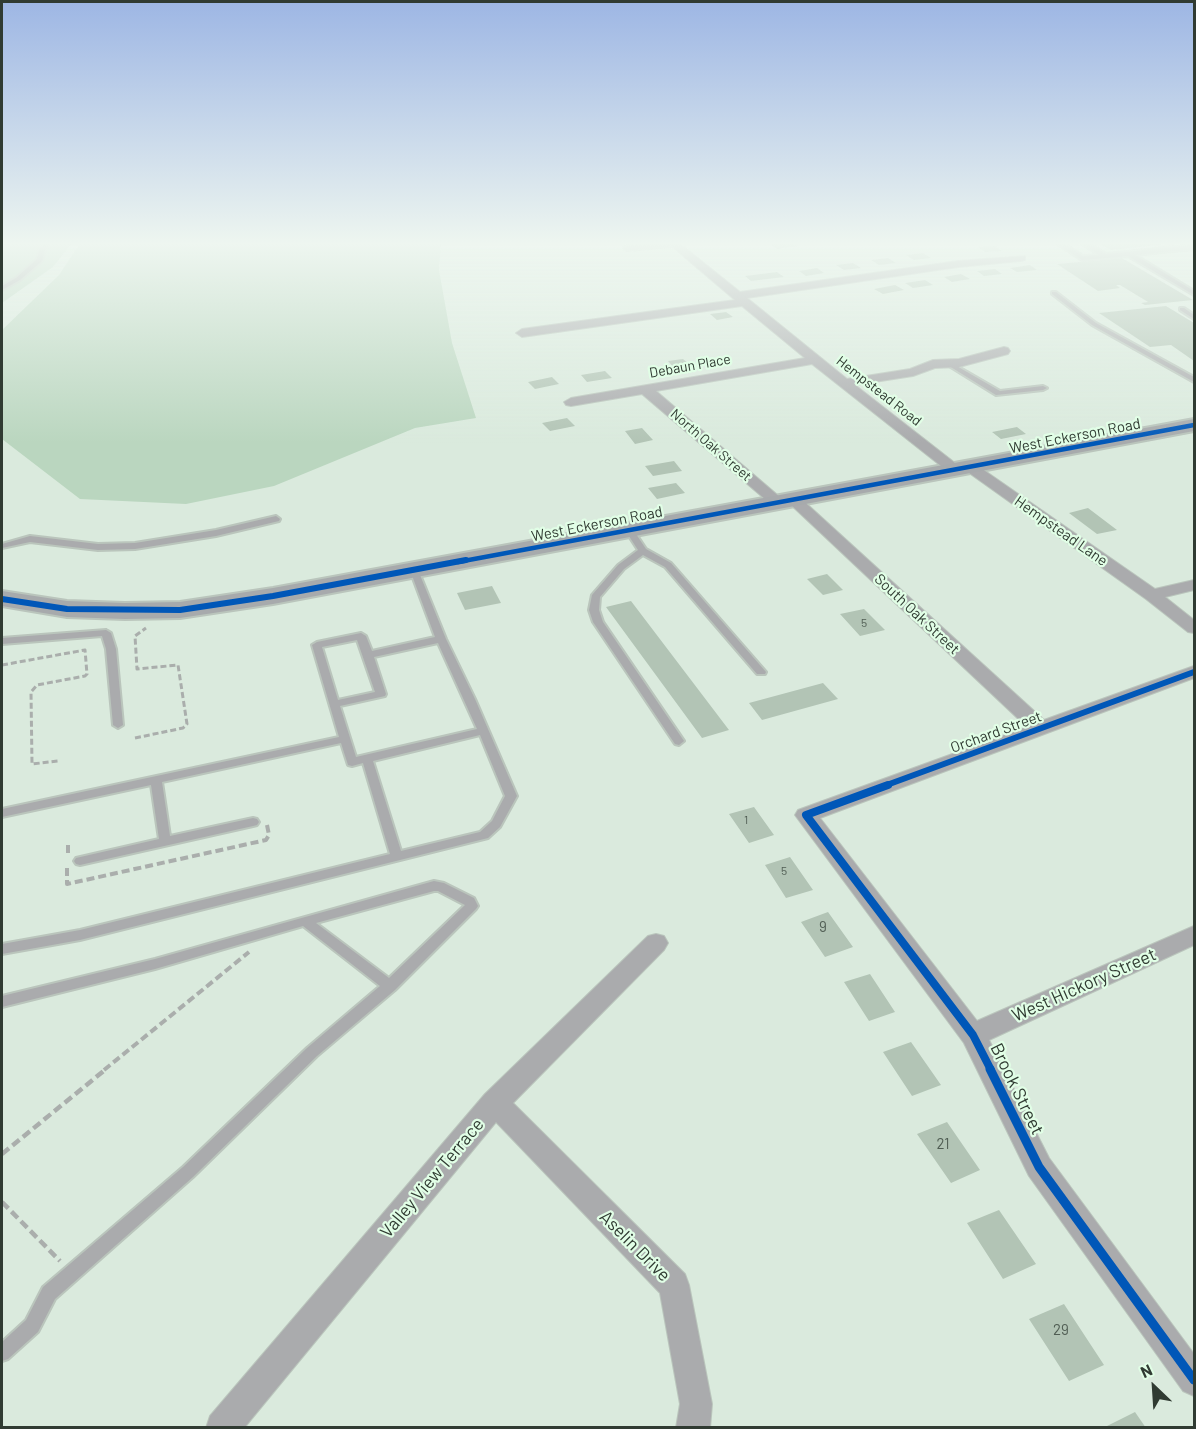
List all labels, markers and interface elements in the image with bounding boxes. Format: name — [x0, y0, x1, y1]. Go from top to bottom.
street label: Debaun Place — [648, 351, 732, 381]
street label: Hempstead Road — [833, 353, 925, 429]
street label: North Oak Street — [667, 405, 755, 485]
street label: West Eckerson Road — [1008, 414, 1142, 458]
street label: Hempstead Lane — [1011, 492, 1111, 570]
street label: West Eckerson Road — [530, 502, 664, 546]
street label: South Oak Street — [871, 570, 963, 658]
house number: 5 — [861, 616, 867, 630]
street label: Orchard Street — [948, 707, 1044, 757]
house number: 1 — [744, 813, 748, 827]
house number: 5 — [781, 864, 787, 878]
house number: 9 — [819, 918, 827, 936]
street label: West Hickory Street — [1009, 944, 1159, 1026]
street label: Brook Street — [986, 1040, 1048, 1138]
street label: Valley View Terrace — [376, 1114, 488, 1242]
house number: 21 — [936, 1135, 950, 1153]
street label: Aselin Drive — [595, 1206, 675, 1286]
house number: 29 — [1053, 1321, 1069, 1339]
north arrow — [1124, 1357, 1184, 1417]
text: N — [1137, 1359, 1155, 1381]

